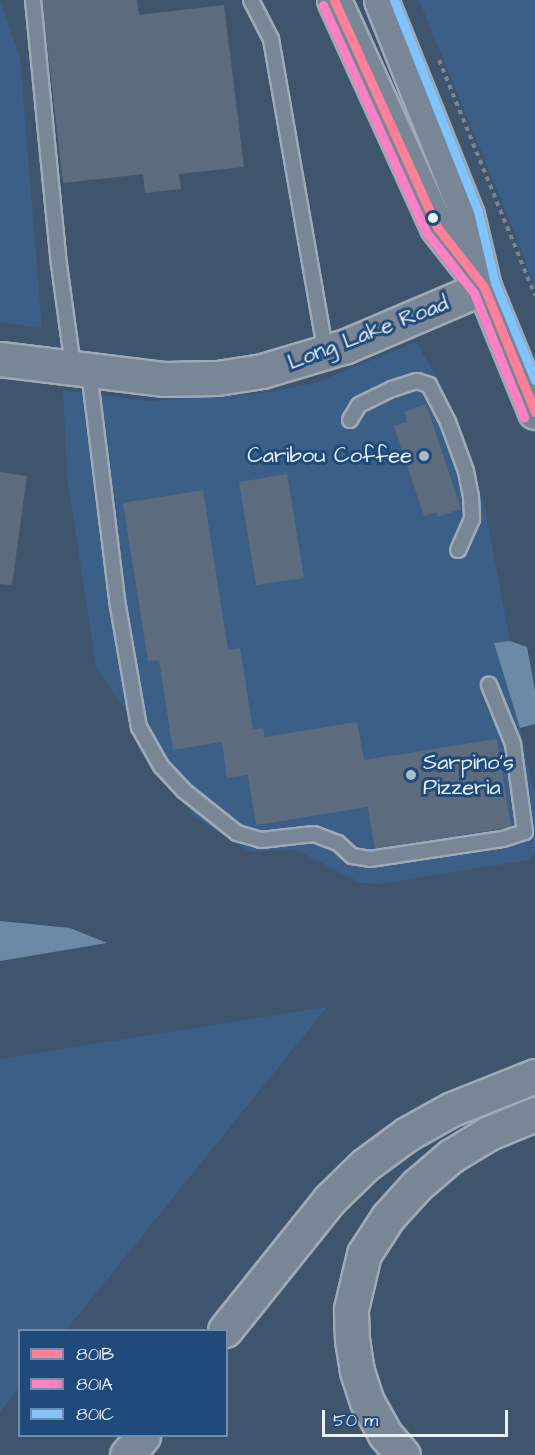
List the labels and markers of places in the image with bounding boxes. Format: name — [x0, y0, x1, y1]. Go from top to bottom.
unlabelled marker — [427, 212, 439, 224]
place label: Caribou Coffee — [247, 443, 412, 469]
marker: Caribou Coffee — [417, 449, 431, 463]
place label: Sarpino's Pizzeria — [423, 749, 514, 800]
marker: Sarpino's Pizzeria — [404, 768, 418, 782]

